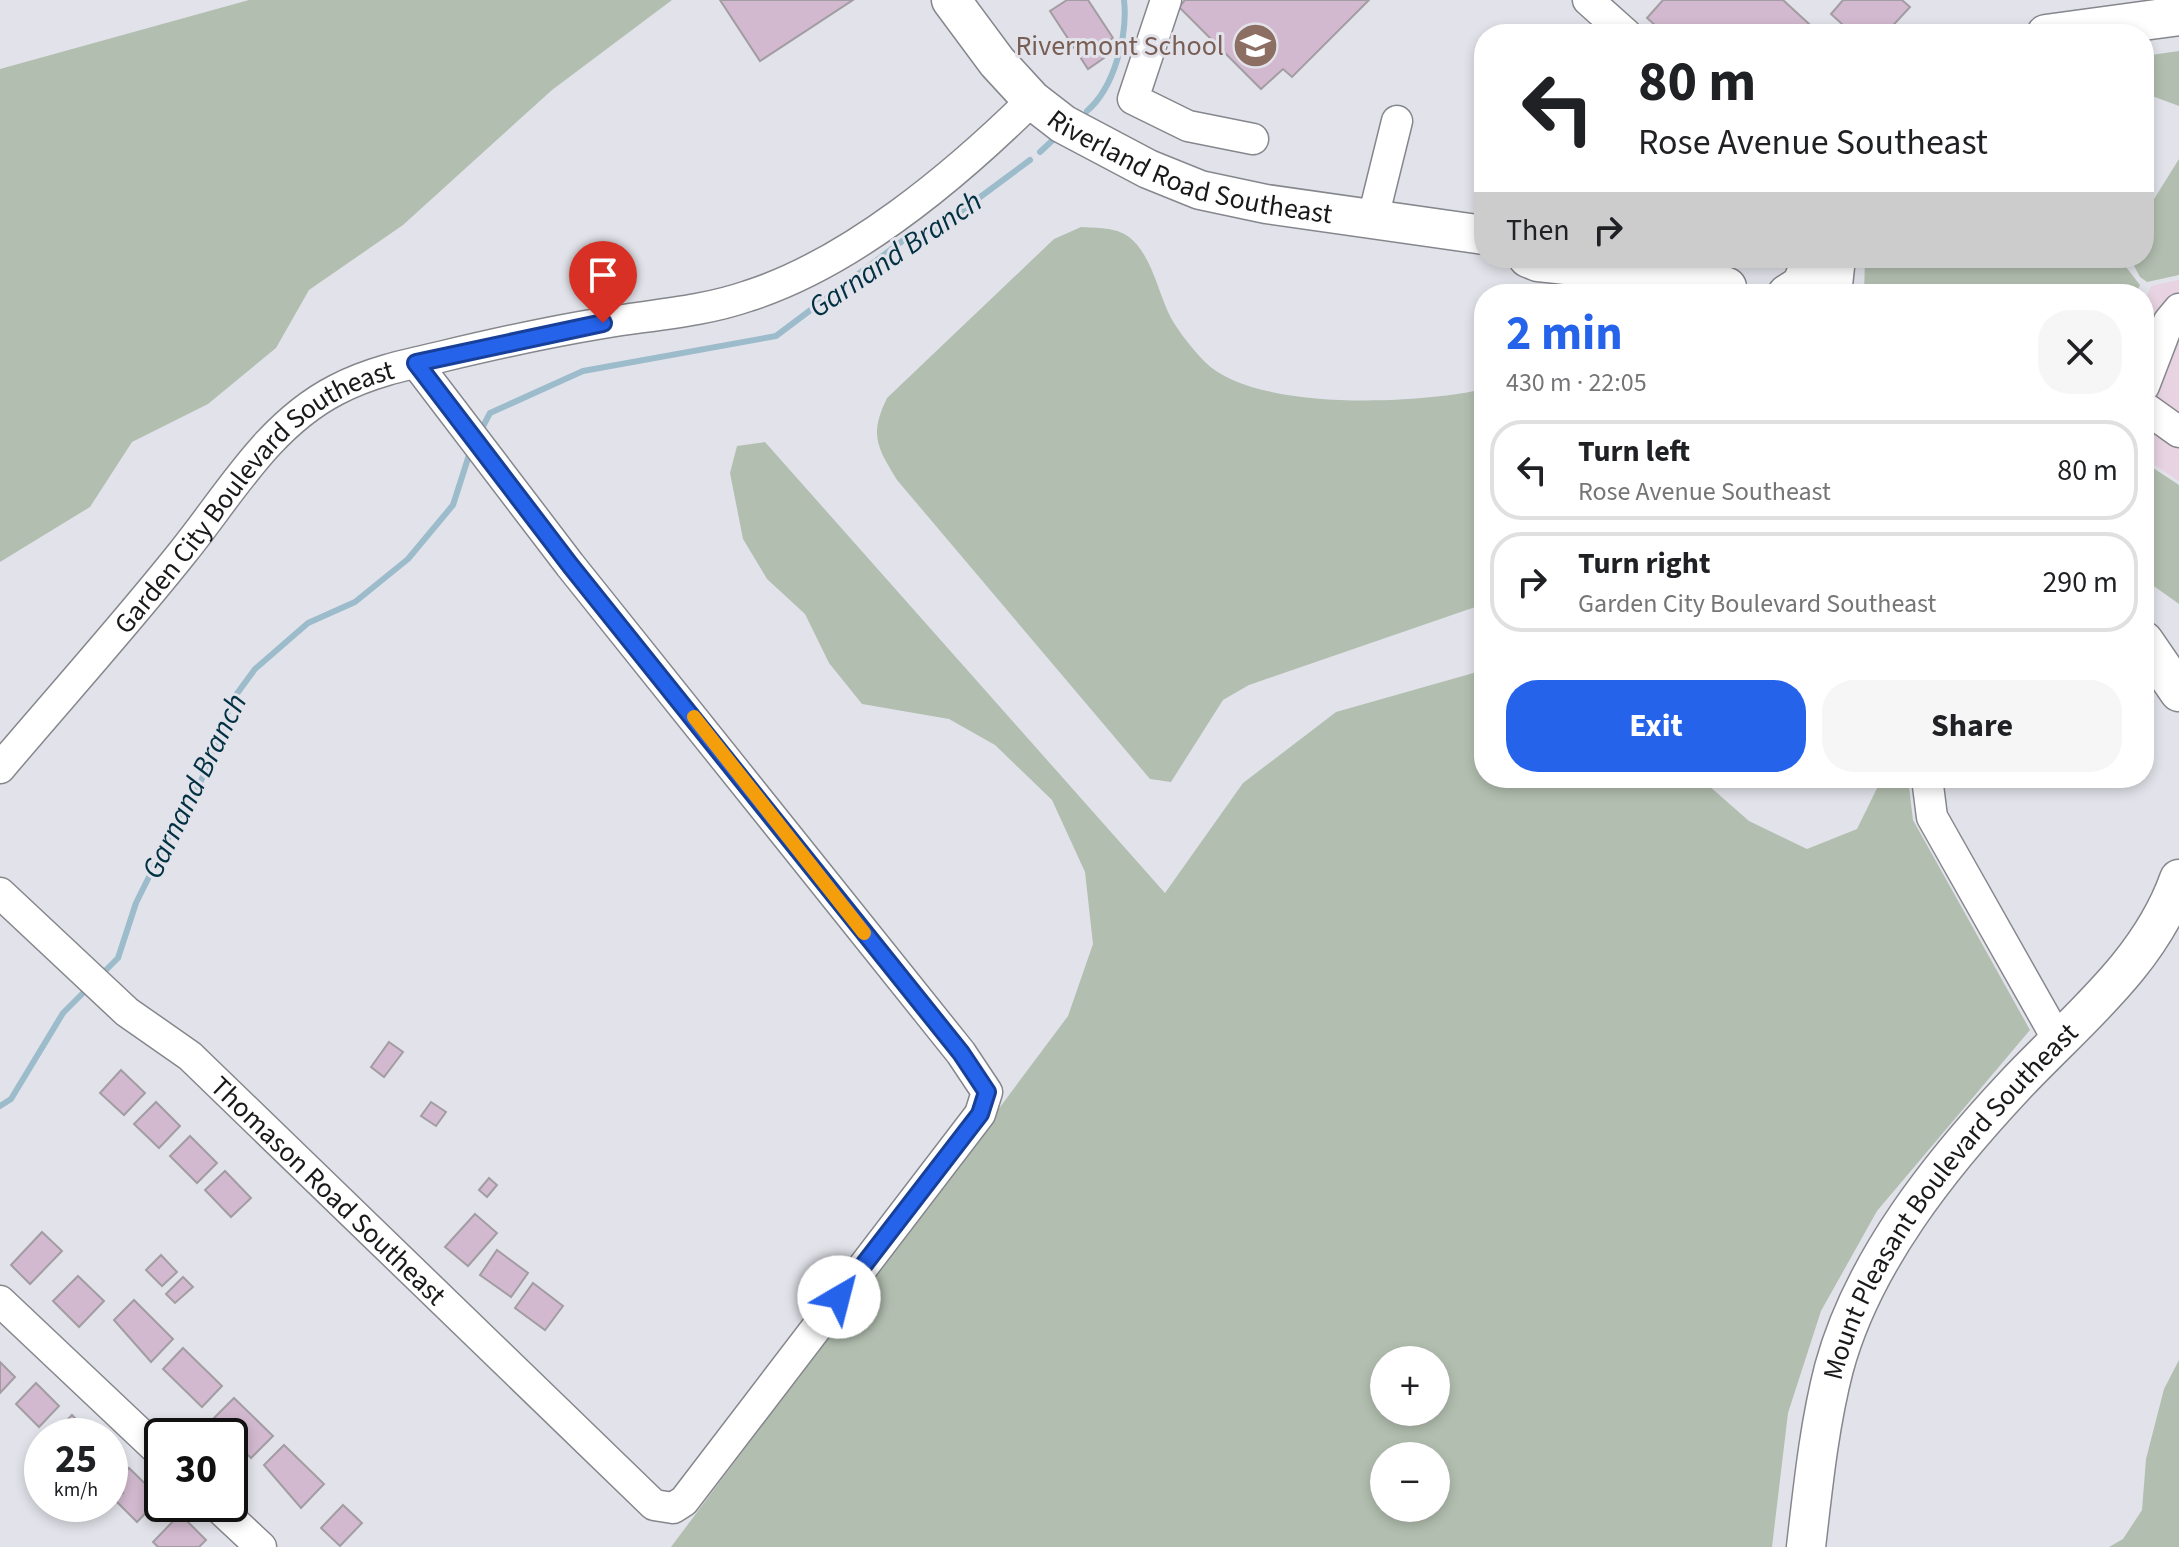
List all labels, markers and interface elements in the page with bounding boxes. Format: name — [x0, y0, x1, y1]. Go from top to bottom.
school or university icon: Rivermont School — [1231, 21, 1279, 69]
place label: Rivermont School — [1015, 26, 1224, 66]
text: 80 m — [1638, 43, 1756, 122]
icon: left — [1506, 56, 1610, 160]
street label: Riverland Road Southeast — [1039, 100, 1335, 234]
text: Rose Avenue Southeast — [1638, 117, 1988, 168]
water label: Garnand Branch — [800, 180, 991, 328]
icon: right — [1586, 208, 1630, 252]
text: Then — [1506, 209, 1570, 252]
pin — [569, 241, 637, 323]
icon: arrive — [581, 253, 625, 297]
text: 2 min — [1506, 300, 1623, 368]
button: close — [2038, 310, 2122, 394]
street label: Garden City Boulevard Southeast — [105, 350, 399, 643]
text: 430 m · 22:05 — [1506, 364, 1647, 401]
text: Turn left — [1578, 430, 1690, 473]
icon: left — [1510, 448, 1554, 492]
text: 80 m — [2057, 449, 2118, 492]
text: Rose Avenue Southeast — [1578, 473, 1831, 510]
text: Turn right — [1578, 542, 1710, 585]
icon: right — [1510, 560, 1554, 604]
text: 290 m — [2042, 561, 2118, 604]
text: Garden City Boulevard Southeast — [1578, 585, 1936, 622]
button: Exit — [1506, 680, 1806, 772]
button: Share — [1822, 680, 2122, 772]
water label: Garnand Branch — [131, 686, 258, 886]
street label: Mount Pleasant Boulevard Southeast — [1813, 1013, 2088, 1384]
street label: Thomason Road Southeast — [201, 1067, 455, 1315]
position arrow — [797, 1255, 881, 1339]
map controls — [1370, 1346, 1450, 1522]
button: + — [1370, 1346, 1450, 1426]
speed limit sign: 30 — [144, 1418, 248, 1522]
text: 25 — [55, 1431, 97, 1488]
button: − — [1370, 1442, 1450, 1522]
text: km/h — [54, 1476, 98, 1504]

